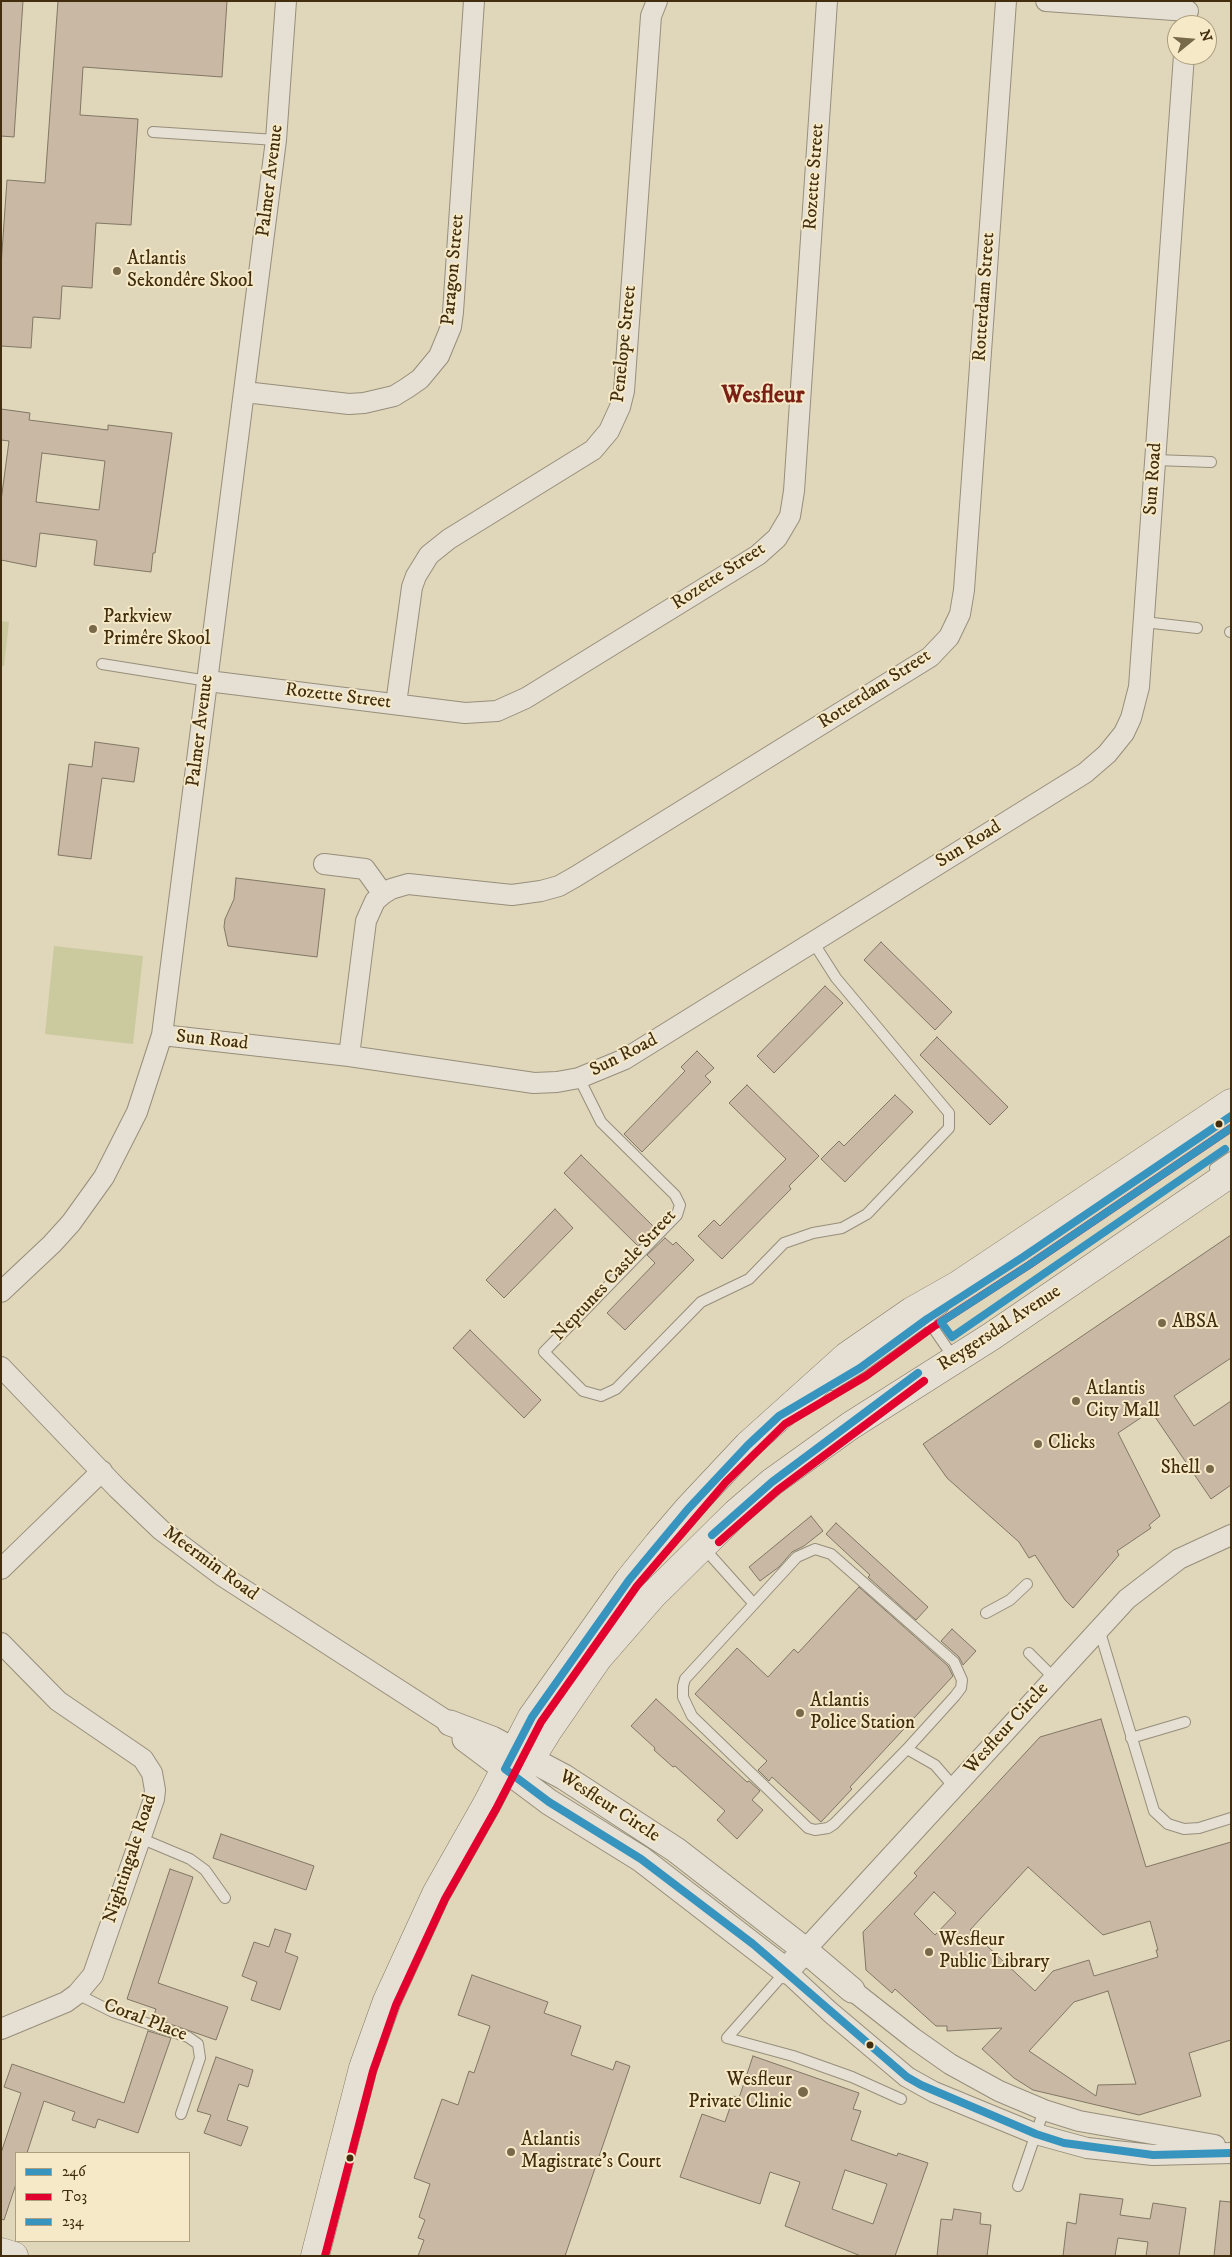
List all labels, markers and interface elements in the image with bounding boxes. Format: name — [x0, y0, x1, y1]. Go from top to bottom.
north arrow — [1167, 15, 1217, 65]
text: N — [1195, 28, 1216, 44]
street label: Rozette Street — [800, 123, 830, 231]
street label: Palmer Avenue — [253, 124, 289, 238]
street label: Paragon Street — [438, 213, 470, 327]
street label: Rotterdam Street — [969, 232, 1001, 362]
place label: Atlantis Sekondêre Skool — [127, 249, 253, 293]
marker: Atlantis Sekondêre Skool — [111, 265, 123, 277]
street label: Penelope Street — [608, 284, 642, 404]
district label: Wesfleur — [722, 383, 804, 411]
street label: Sun Road — [1140, 442, 1168, 516]
street label: Rozette Street — [668, 538, 770, 616]
place label: Parkview Primêre Skool — [103, 607, 210, 651]
marker: Parkview Primêre Skool — [87, 623, 99, 635]
street label: Rotterdam Street — [814, 645, 936, 735]
street label: Palmer Avenue — [183, 674, 219, 788]
street label: Rozette Street — [284, 679, 392, 715]
street label: Sun Road — [932, 816, 1006, 874]
street label: Sun Road — [175, 1026, 249, 1056]
street label: Sun Road — [587, 1029, 661, 1083]
unlabelled marker — [1214, 1119, 1224, 1129]
street label: Neptunes Castle Street — [548, 1205, 682, 1347]
street label: Reygersdal Avenue — [934, 1281, 1066, 1377]
place label: ABSA — [1172, 1312, 1218, 1334]
marker: ABSA — [1156, 1317, 1168, 1329]
place label: Atlantis City Mall — [1086, 1379, 1159, 1423]
marker: Atlantis City Mall — [1070, 1395, 1082, 1407]
place label: Clicks — [1048, 1433, 1095, 1455]
marker: Clicks — [1032, 1438, 1044, 1450]
place label: Shell — [1161, 1458, 1200, 1480]
marker: Shell — [1204, 1463, 1216, 1475]
street label: Meermin Road — [158, 1522, 262, 1606]
street label: Wesfleur Circle — [960, 1678, 1054, 1780]
place label: Atlantis Police Station — [810, 1691, 915, 1735]
marker: Atlantis Police Station — [794, 1707, 806, 1719]
street label: Wesfleur Circle — [554, 1766, 664, 1848]
street label: Nightingale Road — [99, 1792, 163, 1926]
place label: Wesfleur Public Library — [939, 1930, 1050, 1974]
marker: Wesfleur Public Library — [923, 1946, 935, 1958]
street label: Coral Place — [100, 1995, 190, 2047]
unlabelled marker — [865, 2040, 875, 2050]
place label: Wesfleur Private Clinic — [688, 2070, 792, 2114]
marker: Wesfleur Private Clinic — [796, 2085, 810, 2099]
place label: Atlantis Magistrate's Court — [521, 2130, 661, 2174]
marker: Atlantis Magistrate's Court — [505, 2146, 517, 2158]
legend — [15, 2152, 190, 2242]
unlabelled marker — [345, 2153, 355, 2163]
text: 246 — [62, 2162, 86, 2181]
text: T03 — [62, 2187, 87, 2206]
text: 234 — [62, 2212, 84, 2231]

